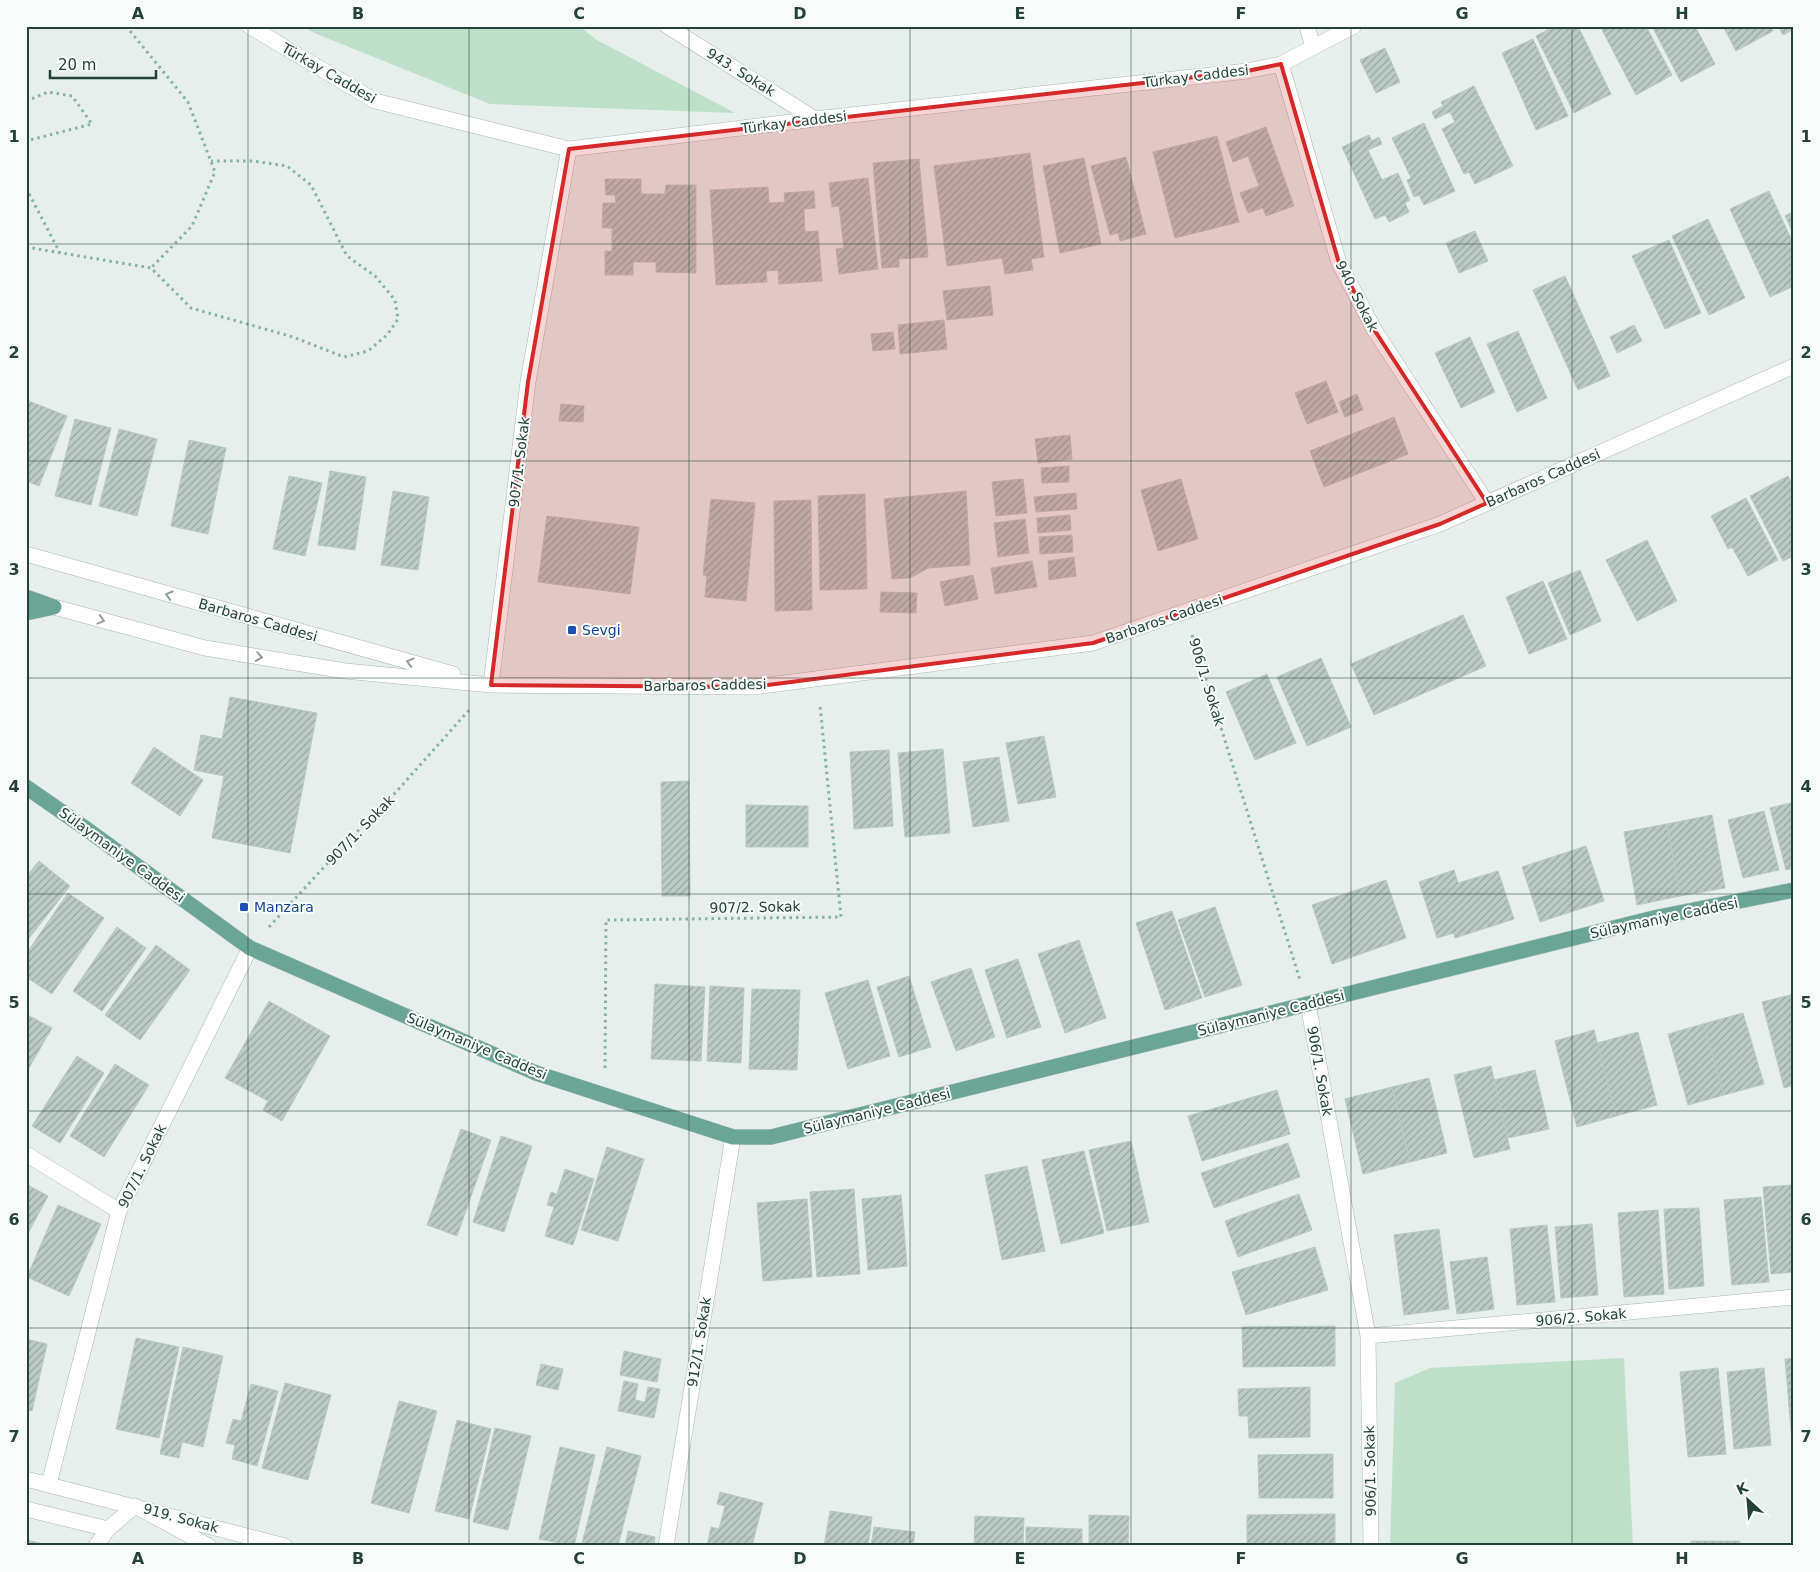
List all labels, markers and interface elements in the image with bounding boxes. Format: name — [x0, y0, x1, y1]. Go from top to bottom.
text: A — [132, 4, 145, 23]
text: B — [352, 4, 364, 23]
text: C — [573, 4, 585, 23]
text: D — [793, 4, 807, 23]
text: E — [1015, 4, 1025, 23]
text: F — [1236, 4, 1246, 23]
text: G — [1455, 4, 1469, 23]
text: H — [1675, 4, 1689, 23]
street label: Türkay Caddesi — [278, 39, 379, 107]
street label: 943. Sokak — [704, 45, 779, 100]
scale bar — [50, 48, 156, 80]
text: 20 m — [58, 56, 96, 74]
street label: Türkay Caddesi — [1141, 62, 1250, 91]
street label: Türkay Caddesi — [739, 108, 848, 137]
text: 1 — [8, 127, 20, 146]
text: 1 — [1800, 127, 1812, 146]
street label: 940. Sokak — [1332, 258, 1382, 335]
text: 2 — [8, 343, 20, 362]
text: 2 — [1800, 343, 1812, 362]
street label: 907/1. Sokak — [505, 415, 533, 508]
street label: Barbaros Caddesi — [1484, 446, 1602, 510]
text: 3 — [8, 560, 20, 579]
text: 3 — [1800, 560, 1812, 579]
one-way arrow — [165, 590, 174, 601]
street label: Barbaros Caddesi — [1103, 591, 1225, 647]
street label: Barbaros Caddesi — [197, 595, 319, 645]
one-way arrow — [97, 614, 106, 625]
place label: Sevgi — [582, 622, 621, 638]
marker: Sevgi — [566, 624, 578, 636]
street label: 906/1. Sokak — [1186, 636, 1228, 729]
one-way arrow — [255, 651, 264, 661]
one-way arrow — [407, 658, 415, 668]
street label: Barbaros Caddesi — [643, 676, 767, 694]
text: 4 — [8, 777, 20, 796]
text: 4 — [1800, 777, 1812, 796]
street label: 907/1. Sokak — [323, 791, 398, 868]
street label: Sülaymaniye Caddesi — [56, 804, 188, 906]
street label: Sülaymaniye Caddesi — [1589, 895, 1739, 941]
street label: 907/2. Sokak — [709, 898, 802, 916]
place label: Manzara — [254, 899, 314, 915]
marker: Manzara — [238, 901, 250, 913]
street label: Sülaymaniye Caddesi — [1196, 987, 1346, 1039]
text: 5 — [8, 993, 20, 1012]
text: 5 — [1800, 993, 1812, 1012]
street label: Sülaymaniye Caddesi — [404, 1009, 550, 1083]
street label: 906/1. Sokak — [1304, 1025, 1336, 1118]
street label: Sülaymaniye Caddesi — [802, 1085, 952, 1137]
street label: 907/1. Sokak — [115, 1121, 170, 1211]
text: 6 — [8, 1210, 20, 1229]
text: 6 — [1800, 1210, 1812, 1229]
street label: 912/1. Sokak — [684, 1295, 714, 1388]
street label: 906/2. Sokak — [1535, 1305, 1628, 1329]
street label: 906/1. Sokak — [1361, 1424, 1379, 1517]
text: 7 — [8, 1427, 20, 1446]
text: 7 — [1800, 1427, 1812, 1446]
north arrow — [1722, 1474, 1772, 1524]
text: K — [1734, 1478, 1752, 1498]
street label: 919. Sokak — [141, 1500, 221, 1536]
text: A — [132, 1549, 145, 1568]
text: B — [352, 1549, 364, 1568]
text: C — [573, 1549, 585, 1568]
text: D — [793, 1549, 807, 1568]
text: E — [1015, 1549, 1025, 1568]
text: F — [1236, 1549, 1246, 1568]
text: G — [1455, 1549, 1469, 1568]
text: H — [1675, 1549, 1689, 1568]

